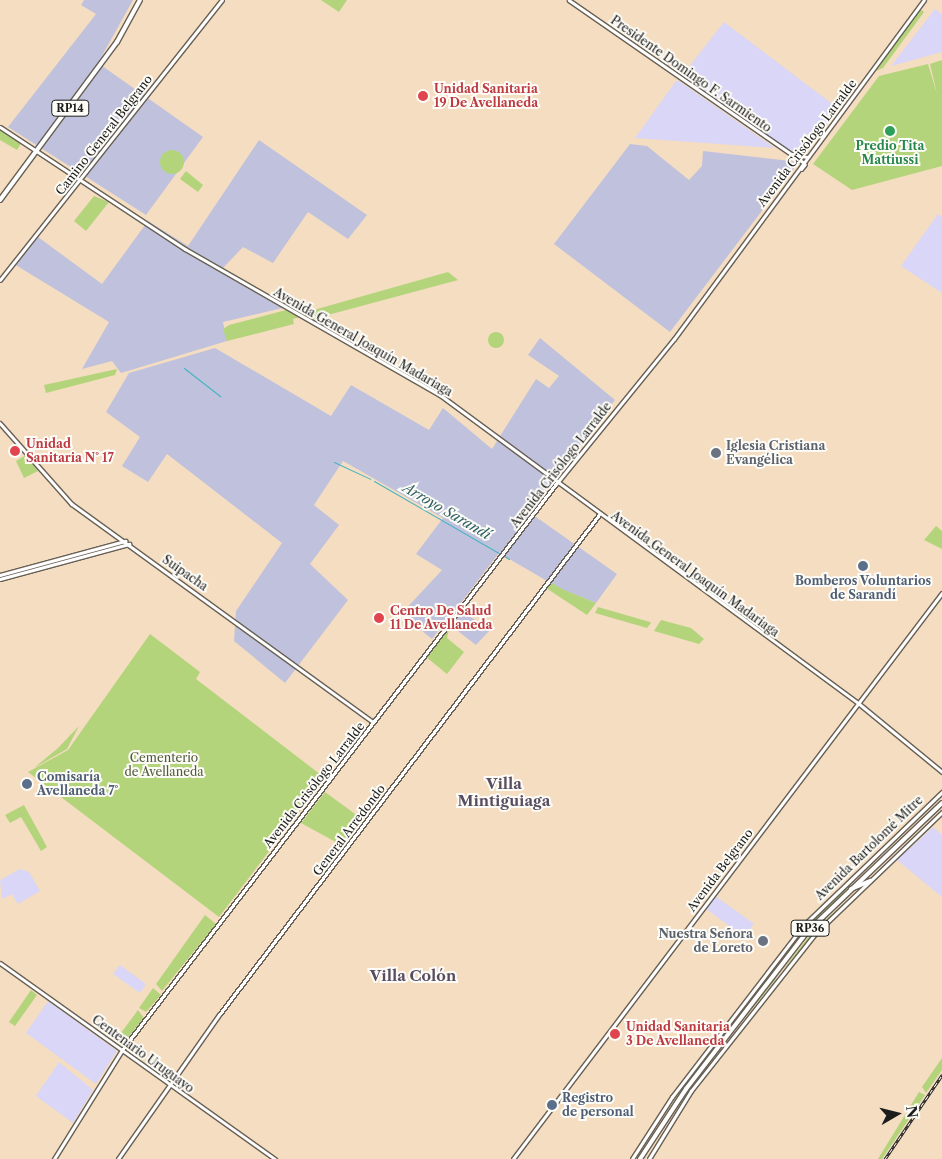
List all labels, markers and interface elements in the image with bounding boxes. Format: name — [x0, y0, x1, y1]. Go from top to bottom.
street label: Presidente Domingo F. Sarmiento — [608, 13, 774, 135]
street label: Camino General Belgrano — [53, 72, 155, 198]
street label: Avenida Crisólogo Larralde — [754, 77, 860, 209]
place label: Unidad Sanitaria 19 De Avellaneda — [434, 82, 539, 110]
marker: Unidad Sanitaria 19 De Avellaneda — [416, 89, 430, 103]
road number: RP14 — [51, 100, 89, 116]
marker: Predio Tita Mattiussi — [884, 125, 896, 137]
place label: Predio Tita Mattiussi — [855, 139, 925, 167]
street label: Avenida General Joaquín Madariaga — [271, 285, 455, 399]
street label: Avenida Crisólogo Larralde — [507, 399, 615, 531]
place label: Unidad Sanitaria N° 17 — [26, 437, 114, 465]
place label: Iglesia Cristiana Evangélica — [726, 439, 826, 467]
marker: Unidad Sanitaria N° 17 — [8, 444, 22, 458]
marker: Iglesia Cristiana Evangélica — [710, 447, 722, 459]
water label: Arroyo Sarandí — [400, 479, 494, 543]
street label: Avenida General Joaquín Madariaga — [608, 508, 782, 640]
street label: Suipacha — [160, 552, 210, 594]
marker: Bomberos Voluntarios de Sarandí — [857, 560, 869, 572]
place label: Bomberos Voluntarios de Sarandí — [795, 574, 931, 602]
place label: Centro De Salud 11 De Avellaneda — [390, 604, 493, 632]
marker: Centro De Salud 11 De Avellaneda — [372, 611, 386, 625]
street label: Avenida Crisólogo Larralde — [260, 719, 368, 851]
park label: Cementerio de Avellaneda — [124, 751, 204, 779]
place label: Comisaría Avellaneda 7° — [37, 770, 119, 798]
district label: Villa Mintiguiaga — [458, 774, 550, 809]
marker: Comisaría Avellaneda 7° — [21, 778, 33, 790]
street label: General Arredondo — [310, 781, 388, 879]
street label: Avenida Bartolomé Mitre — [812, 793, 926, 903]
street label: Avenida Belgrano — [684, 826, 756, 914]
road number: RP36 — [790, 920, 830, 936]
place label: Nuestra Señora de Loreto — [658, 927, 753, 955]
marker: Nuestra Señora de Loreto — [757, 935, 769, 947]
district label: Villa Colón — [370, 967, 456, 985]
street label: Centenario Uruguayo — [89, 1012, 197, 1096]
place label: Unidad Sanitaria 3 De Avellaneda — [626, 1020, 730, 1048]
marker: Unidad Sanitaria 3 De Avellaneda — [608, 1027, 622, 1041]
north arrow — [872, 1089, 922, 1139]
place label: Registro de personal — [562, 1091, 634, 1119]
marker: Registro de personal — [546, 1099, 558, 1111]
text: N — [902, 1105, 922, 1119]

